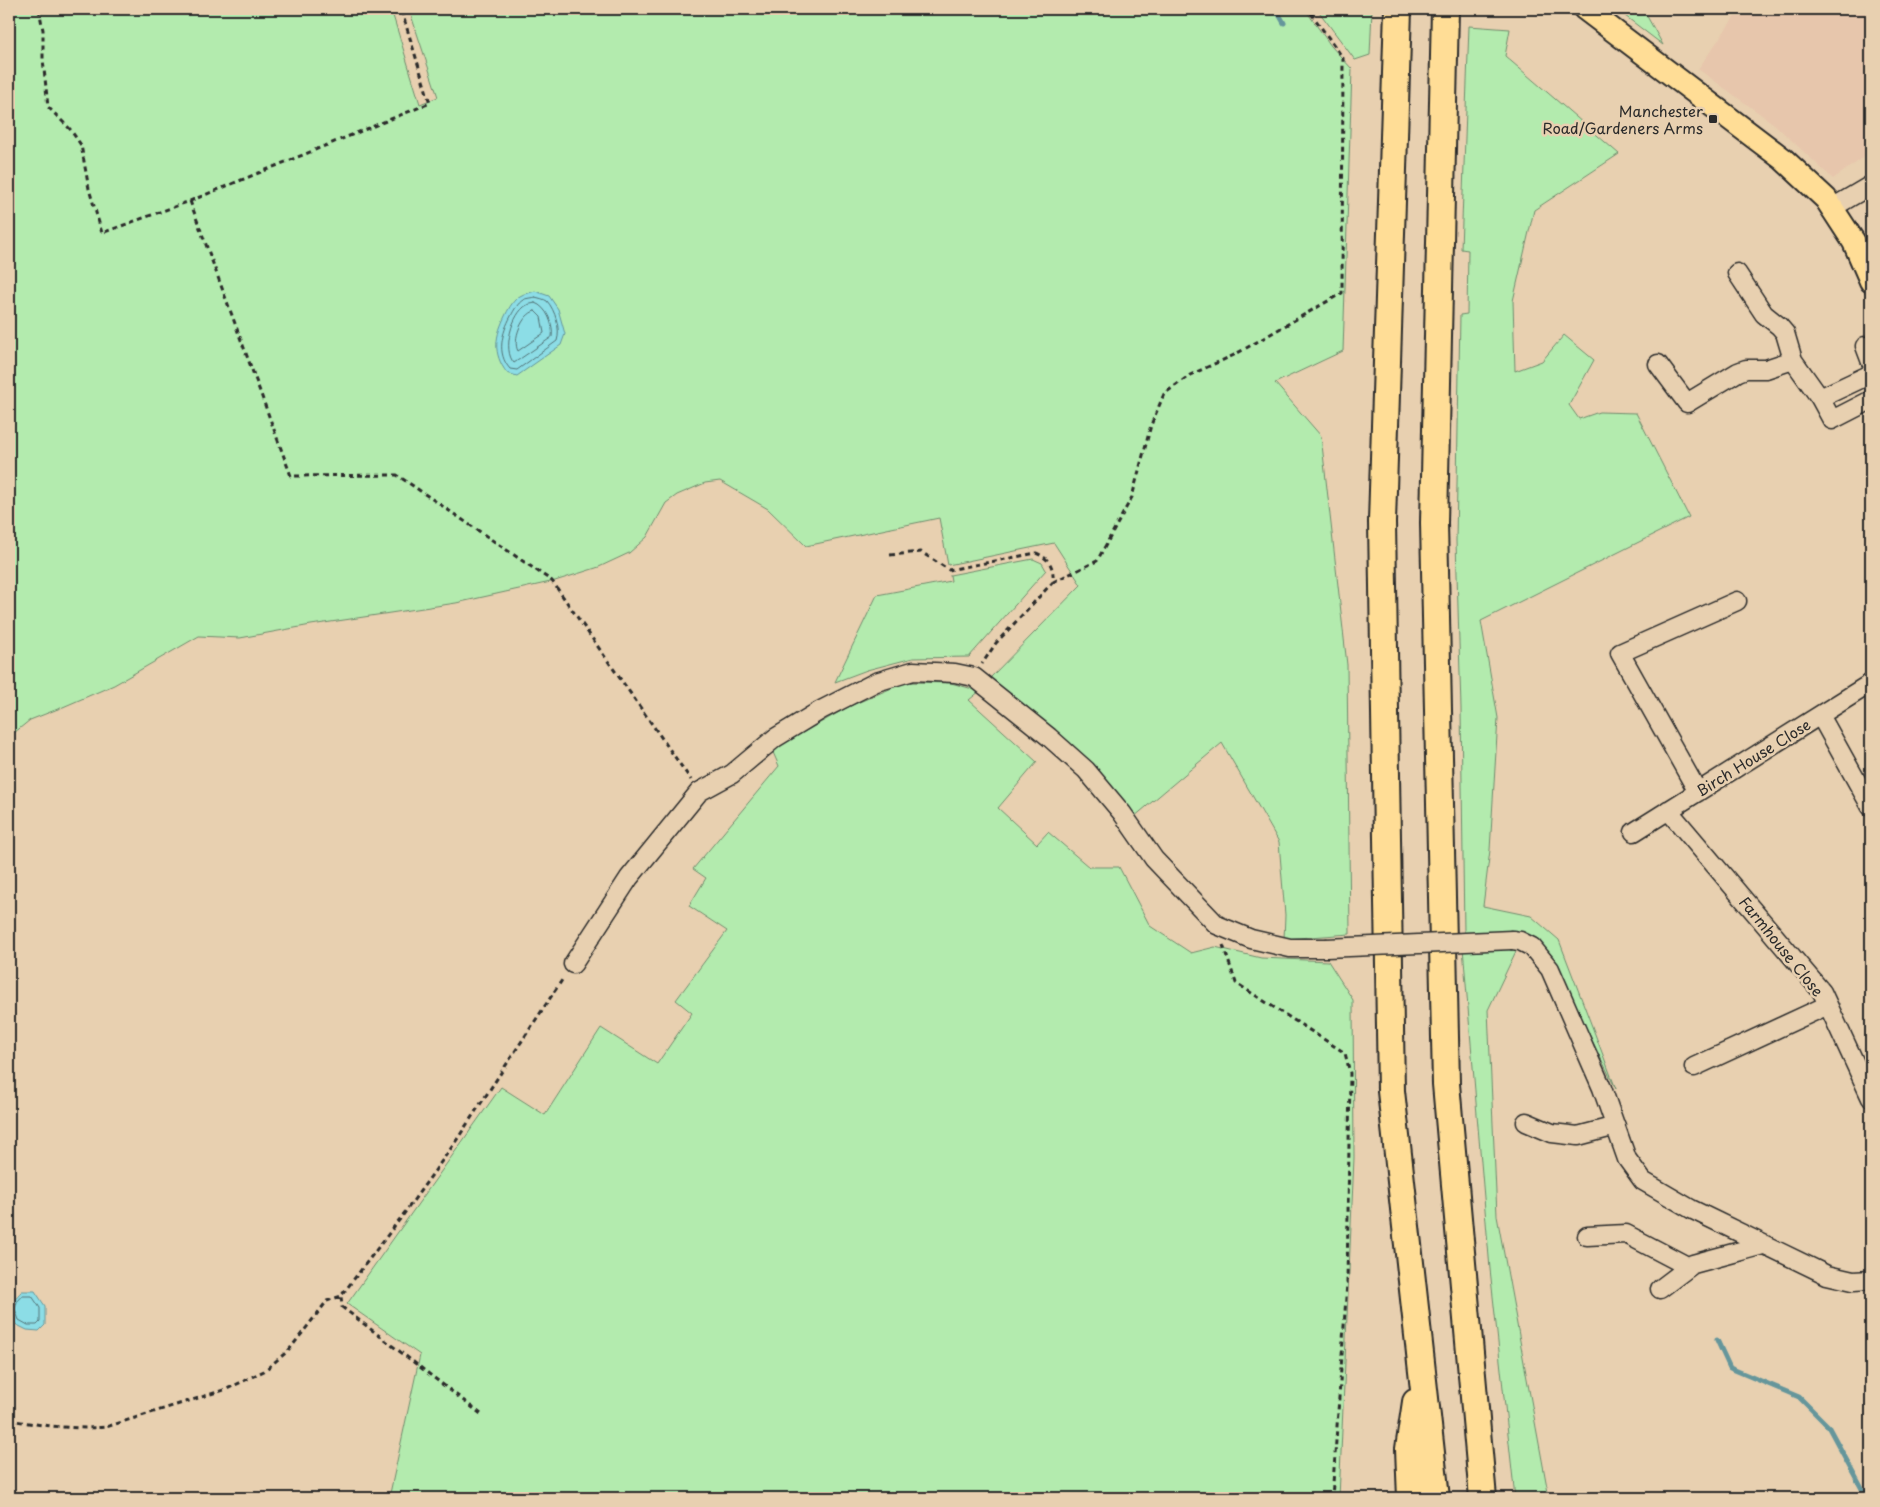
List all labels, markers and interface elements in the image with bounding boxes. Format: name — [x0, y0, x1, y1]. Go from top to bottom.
place label: Manchester Road/Gardeners Arms — [1542, 99, 1703, 139]
marker: Manchester Road/Gardeners Arms — [1707, 113, 1719, 125]
street label: Birch House Close — [1691, 712, 1815, 802]
street label: Farmhouse Close — [1734, 891, 1830, 1001]

